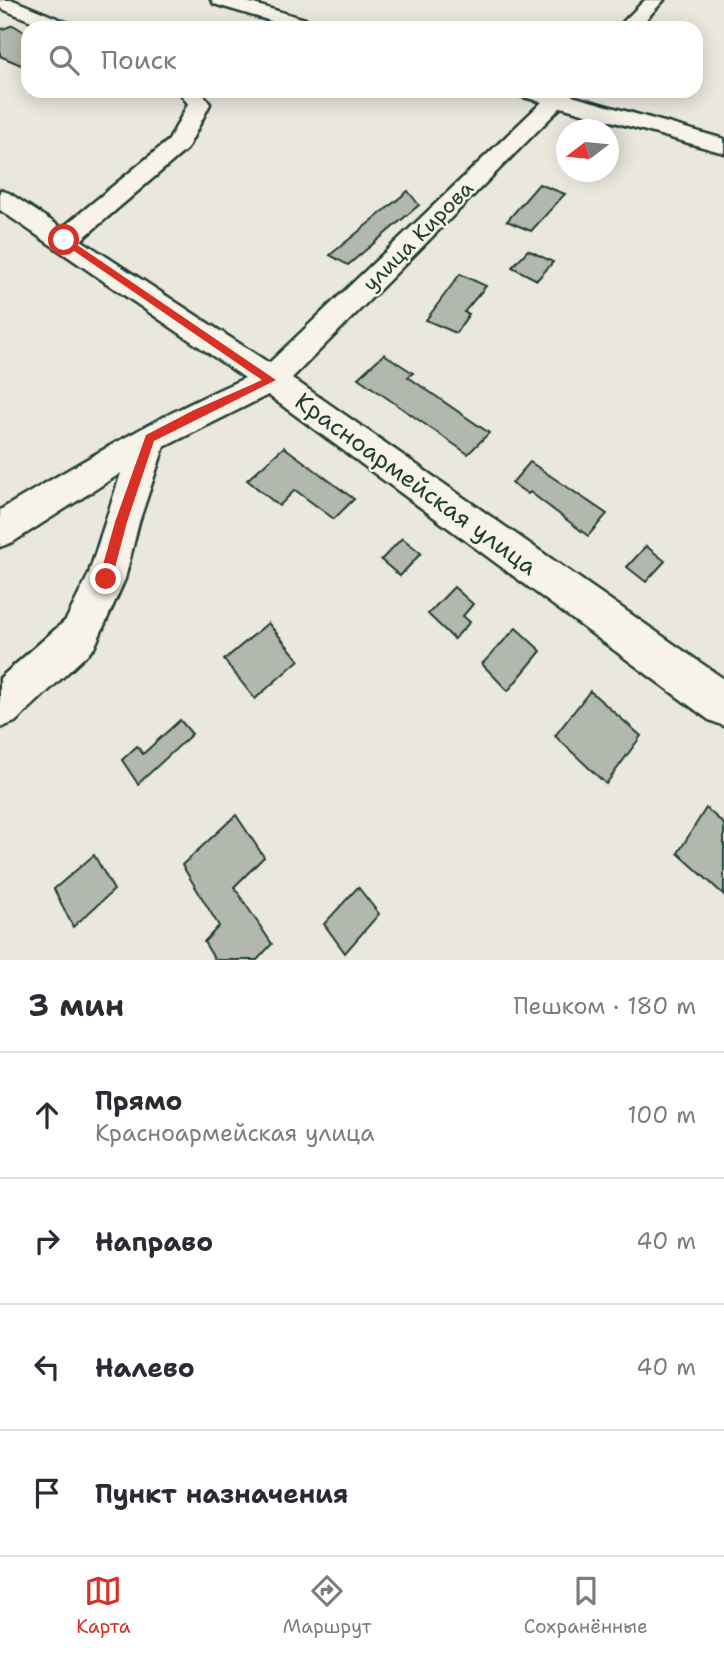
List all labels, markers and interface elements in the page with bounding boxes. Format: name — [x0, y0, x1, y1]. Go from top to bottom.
search box — [21, 21, 703, 98]
icon: search — [45, 41, 83, 79]
text: Поиск — [101, 42, 177, 77]
north arrow — [556, 119, 619, 182]
street label: улица Кирова — [357, 175, 479, 297]
route start — [48, 224, 79, 255]
street label: Красноармейская улица — [289, 385, 543, 583]
route end — [90, 563, 121, 594]
text: 3 мин — [28, 985, 124, 1026]
text: Пешком · 180 m — [513, 991, 696, 1021]
text: Прямо — [95, 1083, 183, 1118]
icon: ahead — [28, 1096, 66, 1134]
text: 100 m — [627, 1100, 696, 1130]
text: Красноармейская улица — [95, 1118, 375, 1148]
icon: right — [28, 1222, 66, 1260]
text: Направо — [95, 1224, 213, 1259]
text: 40 m — [636, 1226, 696, 1256]
icon: left — [28, 1348, 66, 1386]
text: Налево — [95, 1350, 195, 1385]
text: 40 m — [636, 1352, 696, 1382]
icon: arrive — [28, 1474, 66, 1512]
text: Пункт назначения — [95, 1476, 348, 1511]
tab: Карта — [76, 1572, 131, 1639]
tab: Маршрут — [283, 1572, 371, 1639]
tab: Сохранённые — [524, 1572, 648, 1639]

